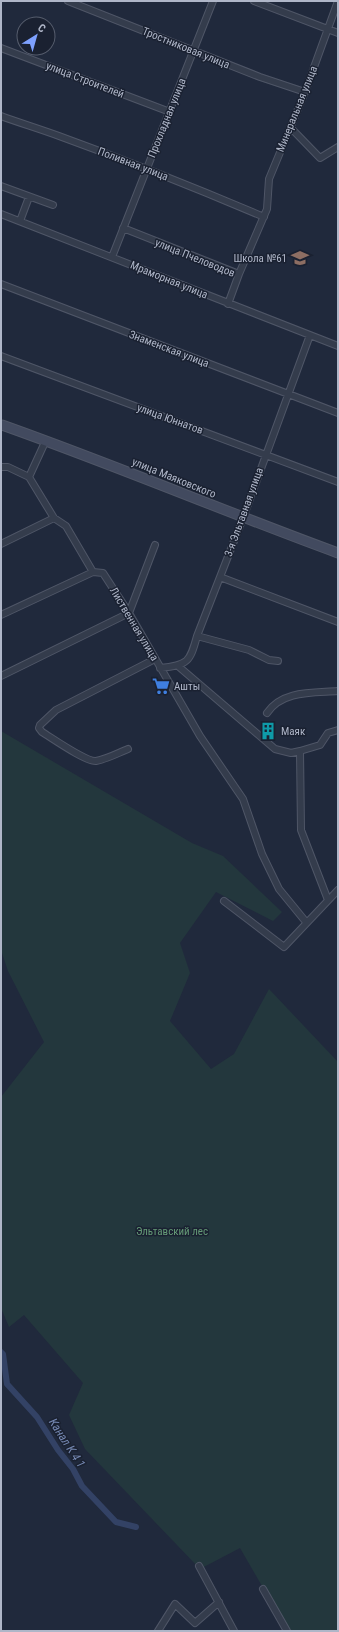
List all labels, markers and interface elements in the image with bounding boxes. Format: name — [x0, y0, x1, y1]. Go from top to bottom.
north arrow — [16, 16, 56, 56]
text: С — [35, 21, 48, 35]
street label: Тростниковая улица — [140, 25, 232, 71]
street label: улица Строителей — [44, 59, 126, 101]
street label: Минеральная улица — [274, 64, 320, 154]
street label: Прохладная улица — [145, 76, 189, 160]
street label: Поливная улица — [96, 145, 170, 183]
street label: улица Пчеловодов — [153, 236, 237, 280]
school or university icon: Школа №61 — [290, 248, 310, 268]
place label: Школа №61 — [233, 252, 287, 265]
street label: Мраморная улица — [128, 259, 210, 301]
street label: Знаменская улица — [127, 328, 211, 370]
street label: улица Юннатов — [135, 401, 205, 437]
street label: улица Маяковского — [130, 455, 218, 501]
street label: 3-я Эльтавная улица — [222, 466, 266, 558]
street label: Лиственная улица — [107, 585, 161, 663]
supermarket icon: Ашты — [151, 676, 171, 696]
place label: Ашты — [174, 680, 200, 693]
building icon: Маяк — [258, 721, 278, 741]
place label: Маяк — [281, 725, 306, 738]
park label: Эльтавский лес — [136, 1225, 208, 1238]
water label: Канал К 4 1 — [46, 1416, 88, 1470]

